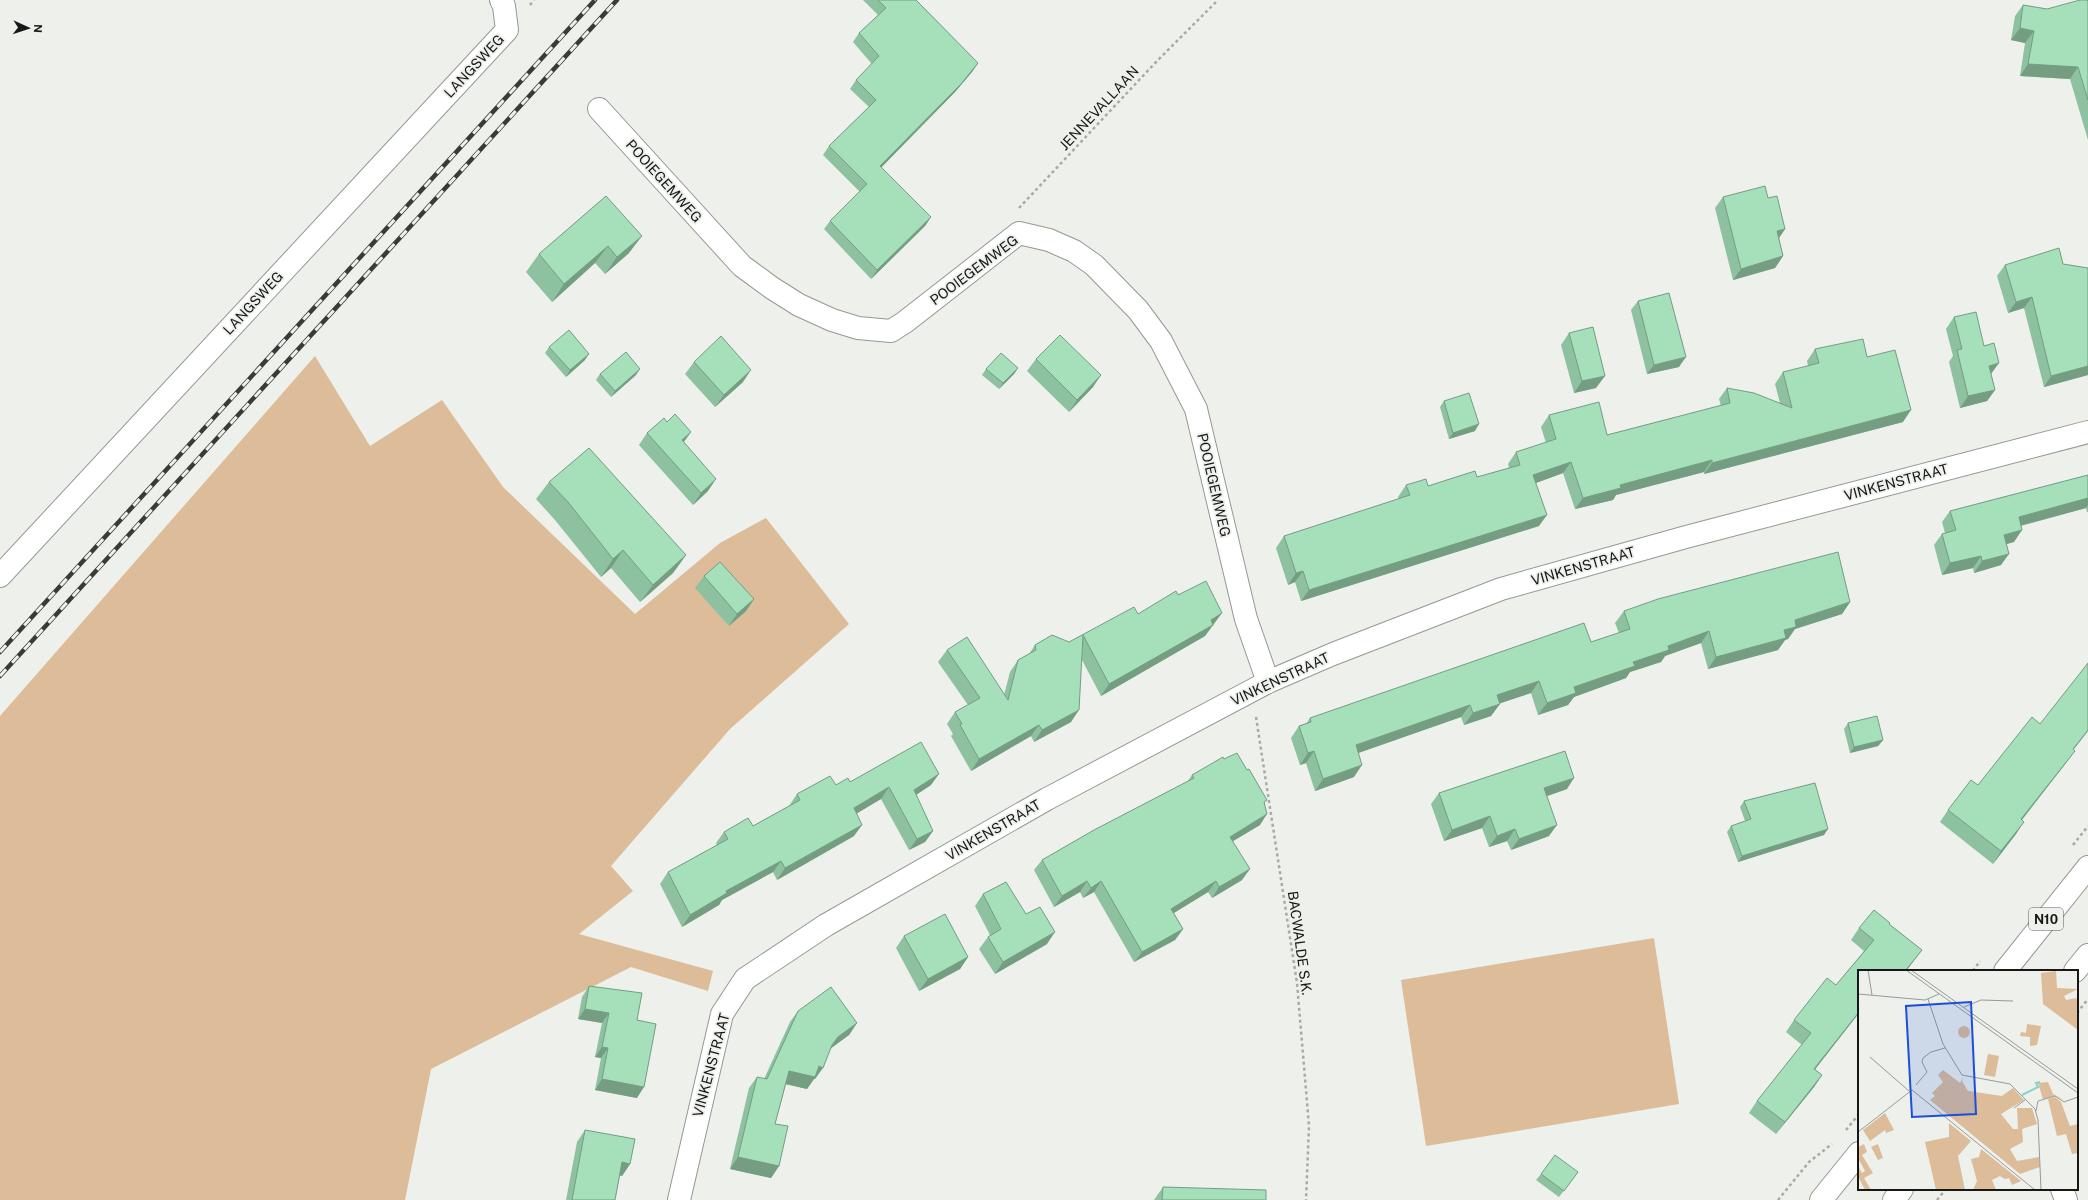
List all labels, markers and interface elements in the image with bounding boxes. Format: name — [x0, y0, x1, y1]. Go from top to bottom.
north arrow — [8, 8, 48, 48]
text: N — [32, 24, 44, 33]
street label: LANGSWEG — [441, 31, 507, 101]
street label: JENNEVALLAAN — [1056, 63, 1142, 153]
street label: POOIEGEMWEG — [623, 136, 705, 226]
street label: POOIEGEMWEG — [927, 232, 1021, 308]
street label: LANGSWEG — [220, 268, 286, 338]
street label: POOIEGEMWEG — [1194, 432, 1234, 538]
street label: VINKENSTRAAT — [1842, 460, 1950, 504]
street label: VINKENSTRAAT — [1529, 544, 1637, 588]
street label: VINKENSTRAAT — [1228, 649, 1332, 709]
street label: VINKENSTRAAT — [943, 796, 1043, 864]
street label: BACWALDE S.K. — [1285, 890, 1315, 996]
road number: N10 — [2029, 908, 2063, 930]
inset map — [1858, 970, 2078, 1190]
street label: VINKENSTRAAT — [689, 1011, 733, 1119]

